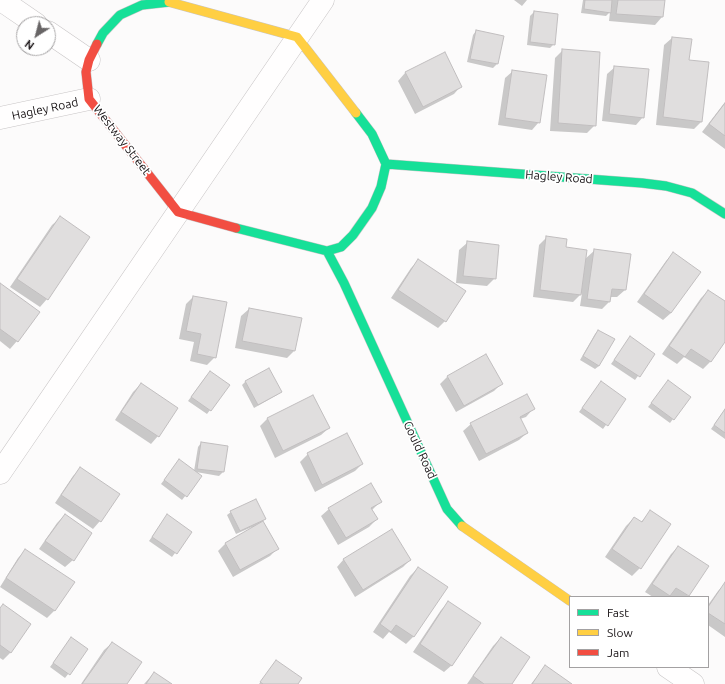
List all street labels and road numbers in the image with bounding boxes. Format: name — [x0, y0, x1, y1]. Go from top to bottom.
street label: Hagley Road — [11, 95, 79, 123]
street label: Westway Street — [90, 102, 154, 178]
street label: Hagley Road — [525, 167, 593, 187]
street label: Gould Road — [400, 419, 440, 481]

